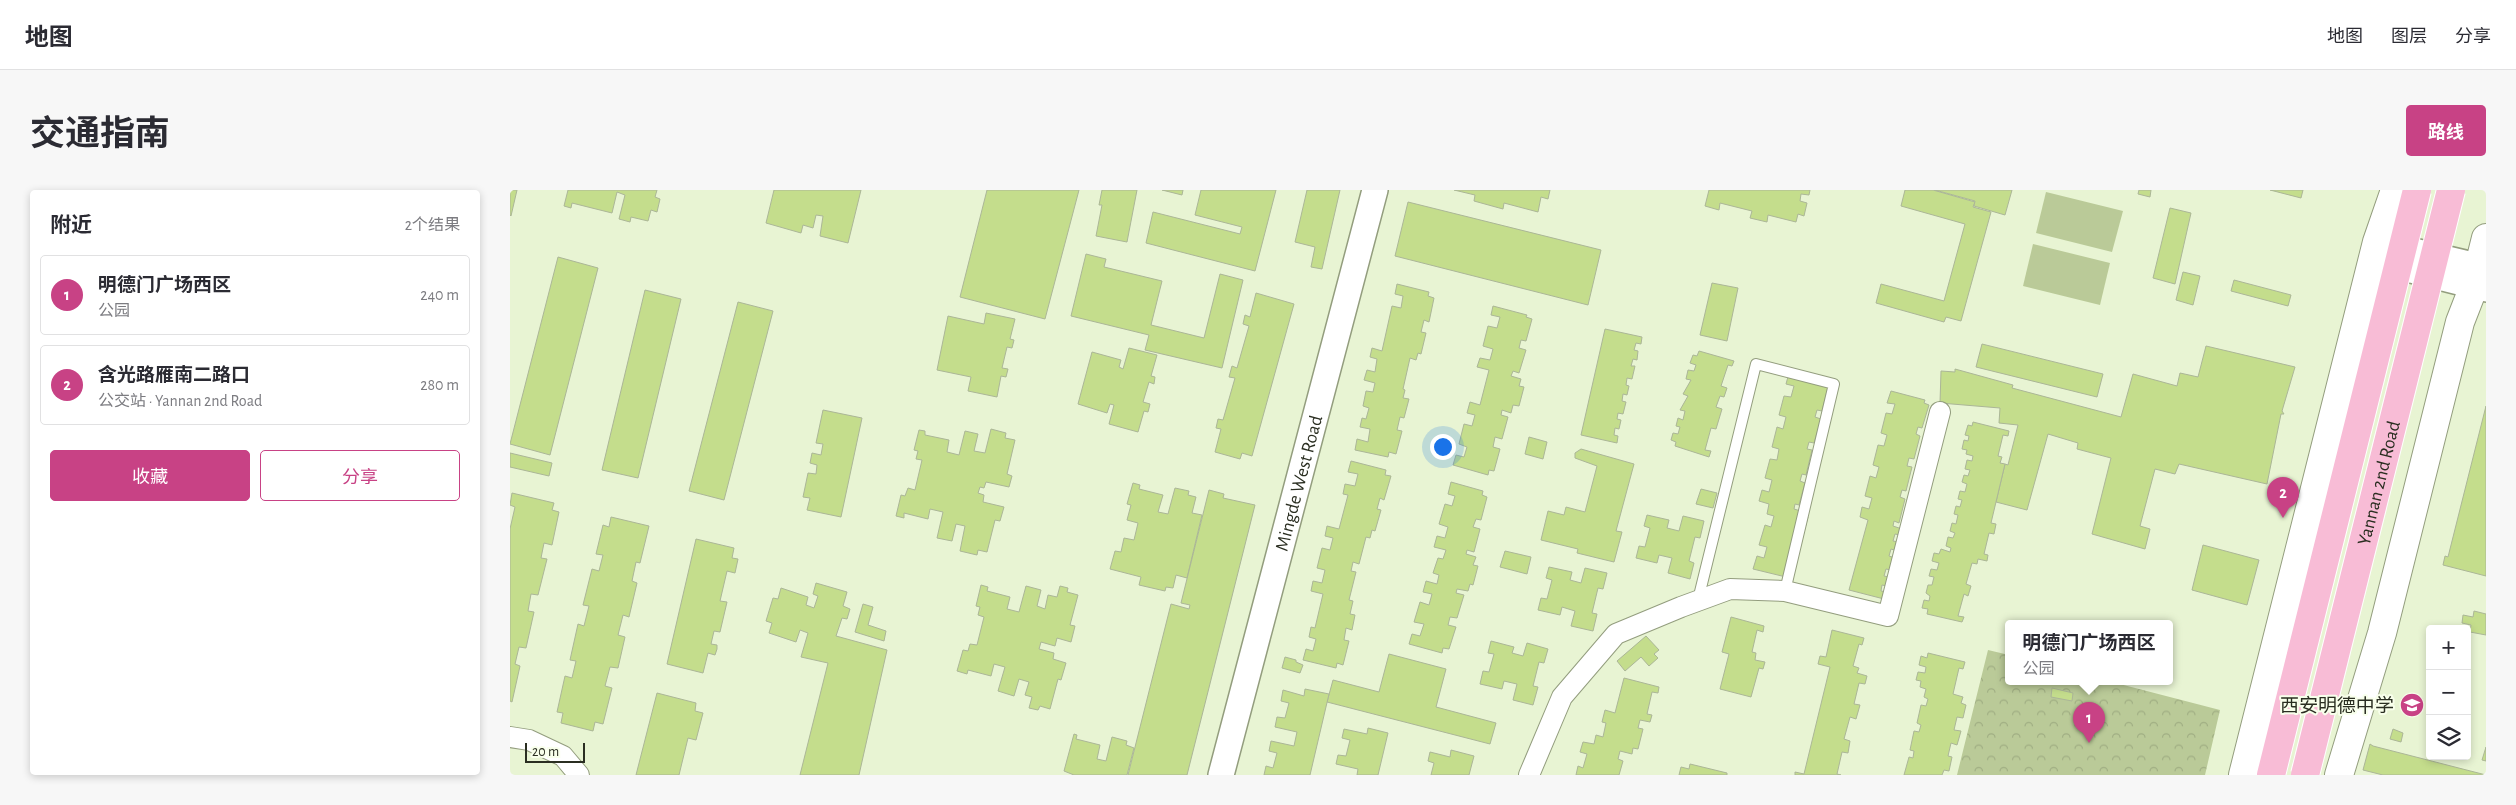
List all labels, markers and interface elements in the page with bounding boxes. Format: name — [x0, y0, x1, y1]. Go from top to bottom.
text: 地图 — [25, 26, 73, 50]
text: 地图 — [2327, 28, 2363, 46]
text: 图层 — [2391, 28, 2427, 46]
text: 分享 — [2455, 28, 2491, 46]
button: 路线 — [2406, 105, 2486, 156]
text: 交通指南 — [30, 117, 170, 152]
text: 附近 — [50, 215, 92, 236]
text: 2个结果 — [405, 217, 460, 233]
text: 明德门广场西区 — [98, 276, 231, 295]
text: 1 — [64, 287, 70, 303]
text: 240 m — [420, 287, 459, 303]
text: 公园 — [98, 303, 130, 319]
text: 含光路雁南二路口 — [98, 366, 250, 385]
text: 2 — [63, 377, 71, 393]
text: 280 m — [420, 377, 459, 393]
text: 公交站 · Yannan 2nd Road — [98, 393, 262, 409]
street label: Mingde West Road — [1272, 413, 1326, 553]
street label: Yannan 2nd Road — [2355, 419, 2404, 548]
your location — [1430, 434, 1456, 460]
button: 收藏 — [50, 450, 250, 501]
button: 分享 — [260, 450, 460, 501]
pin: 2 — [2267, 477, 2299, 518]
popup — [2005, 620, 2173, 685]
map controls — [2426, 625, 2471, 760]
button: + — [2426, 625, 2471, 670]
text: 明德门广场西区 — [2022, 634, 2156, 653]
text: 公园 — [2022, 661, 2055, 677]
button: − — [2426, 670, 2471, 715]
school or university icon: 西安明德中学 — [2399, 692, 2425, 718]
place label: 西安明德中学 — [2280, 695, 2394, 716]
pin: 1 — [2073, 702, 2105, 743]
button: layers — [2426, 715, 2471, 760]
scale bar — [525, 740, 585, 763]
text: 20 m — [532, 745, 559, 759]

